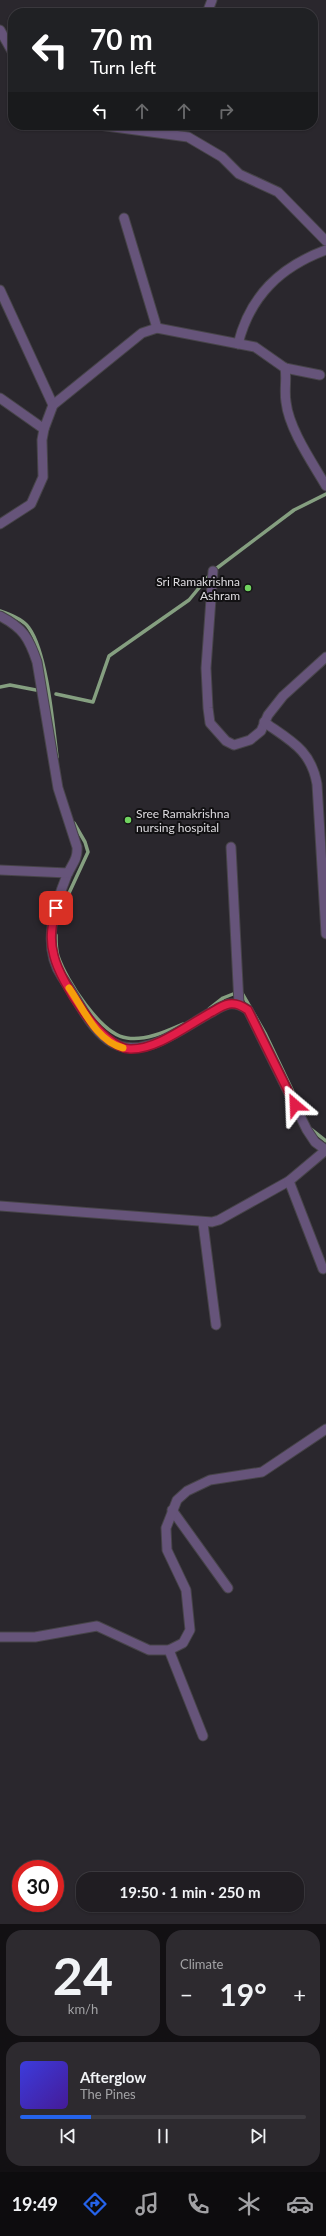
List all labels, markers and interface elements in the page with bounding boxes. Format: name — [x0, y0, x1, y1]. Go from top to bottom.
text: 70 m — [90, 22, 153, 56]
icon: left — [24, 24, 76, 76]
text: Turn left — [90, 56, 156, 78]
icon: left — [89, 100, 111, 122]
icon: ahead — [131, 100, 153, 122]
icon: ahead — [173, 100, 195, 122]
icon: right — [215, 100, 237, 122]
place label: Sri Ramakrishna Ashram — [156, 574, 240, 603]
marker: Sri Ramakrishna Ashram — [243, 583, 253, 593]
place label: Sree Ramakrishna nursing hospital — [136, 806, 229, 835]
marker: Sree Ramakrishna nursing hospital — [123, 815, 133, 825]
pin — [39, 891, 73, 925]
icon: arrive — [45, 897, 67, 919]
position arrow — [274, 1084, 316, 1126]
speed limit sign: 30 — [12, 1860, 64, 1912]
text: 19:50 · 1 min · 250 m — [120, 1883, 260, 1901]
text: 24 — [53, 1944, 113, 2006]
text: Climate — [180, 1956, 223, 1972]
text: 19° — [219, 1976, 267, 2012]
text: − — [180, 1981, 193, 2008]
text: + — [293, 1981, 306, 2008]
text: km/h — [68, 2001, 98, 2017]
text: Afterglow — [80, 2068, 146, 2086]
text: The Pines — [80, 2086, 136, 2102]
icon: previous — [57, 2125, 79, 2147]
icon: pause — [152, 2125, 174, 2147]
icon: next — [247, 2125, 269, 2147]
icon: directions — [81, 2190, 109, 2218]
icon: music — [133, 2190, 161, 2218]
icon: phone — [184, 2190, 212, 2218]
icon: climate — [235, 2190, 263, 2218]
icon: car — [286, 2190, 314, 2218]
text: 19:49 — [12, 2193, 58, 2215]

